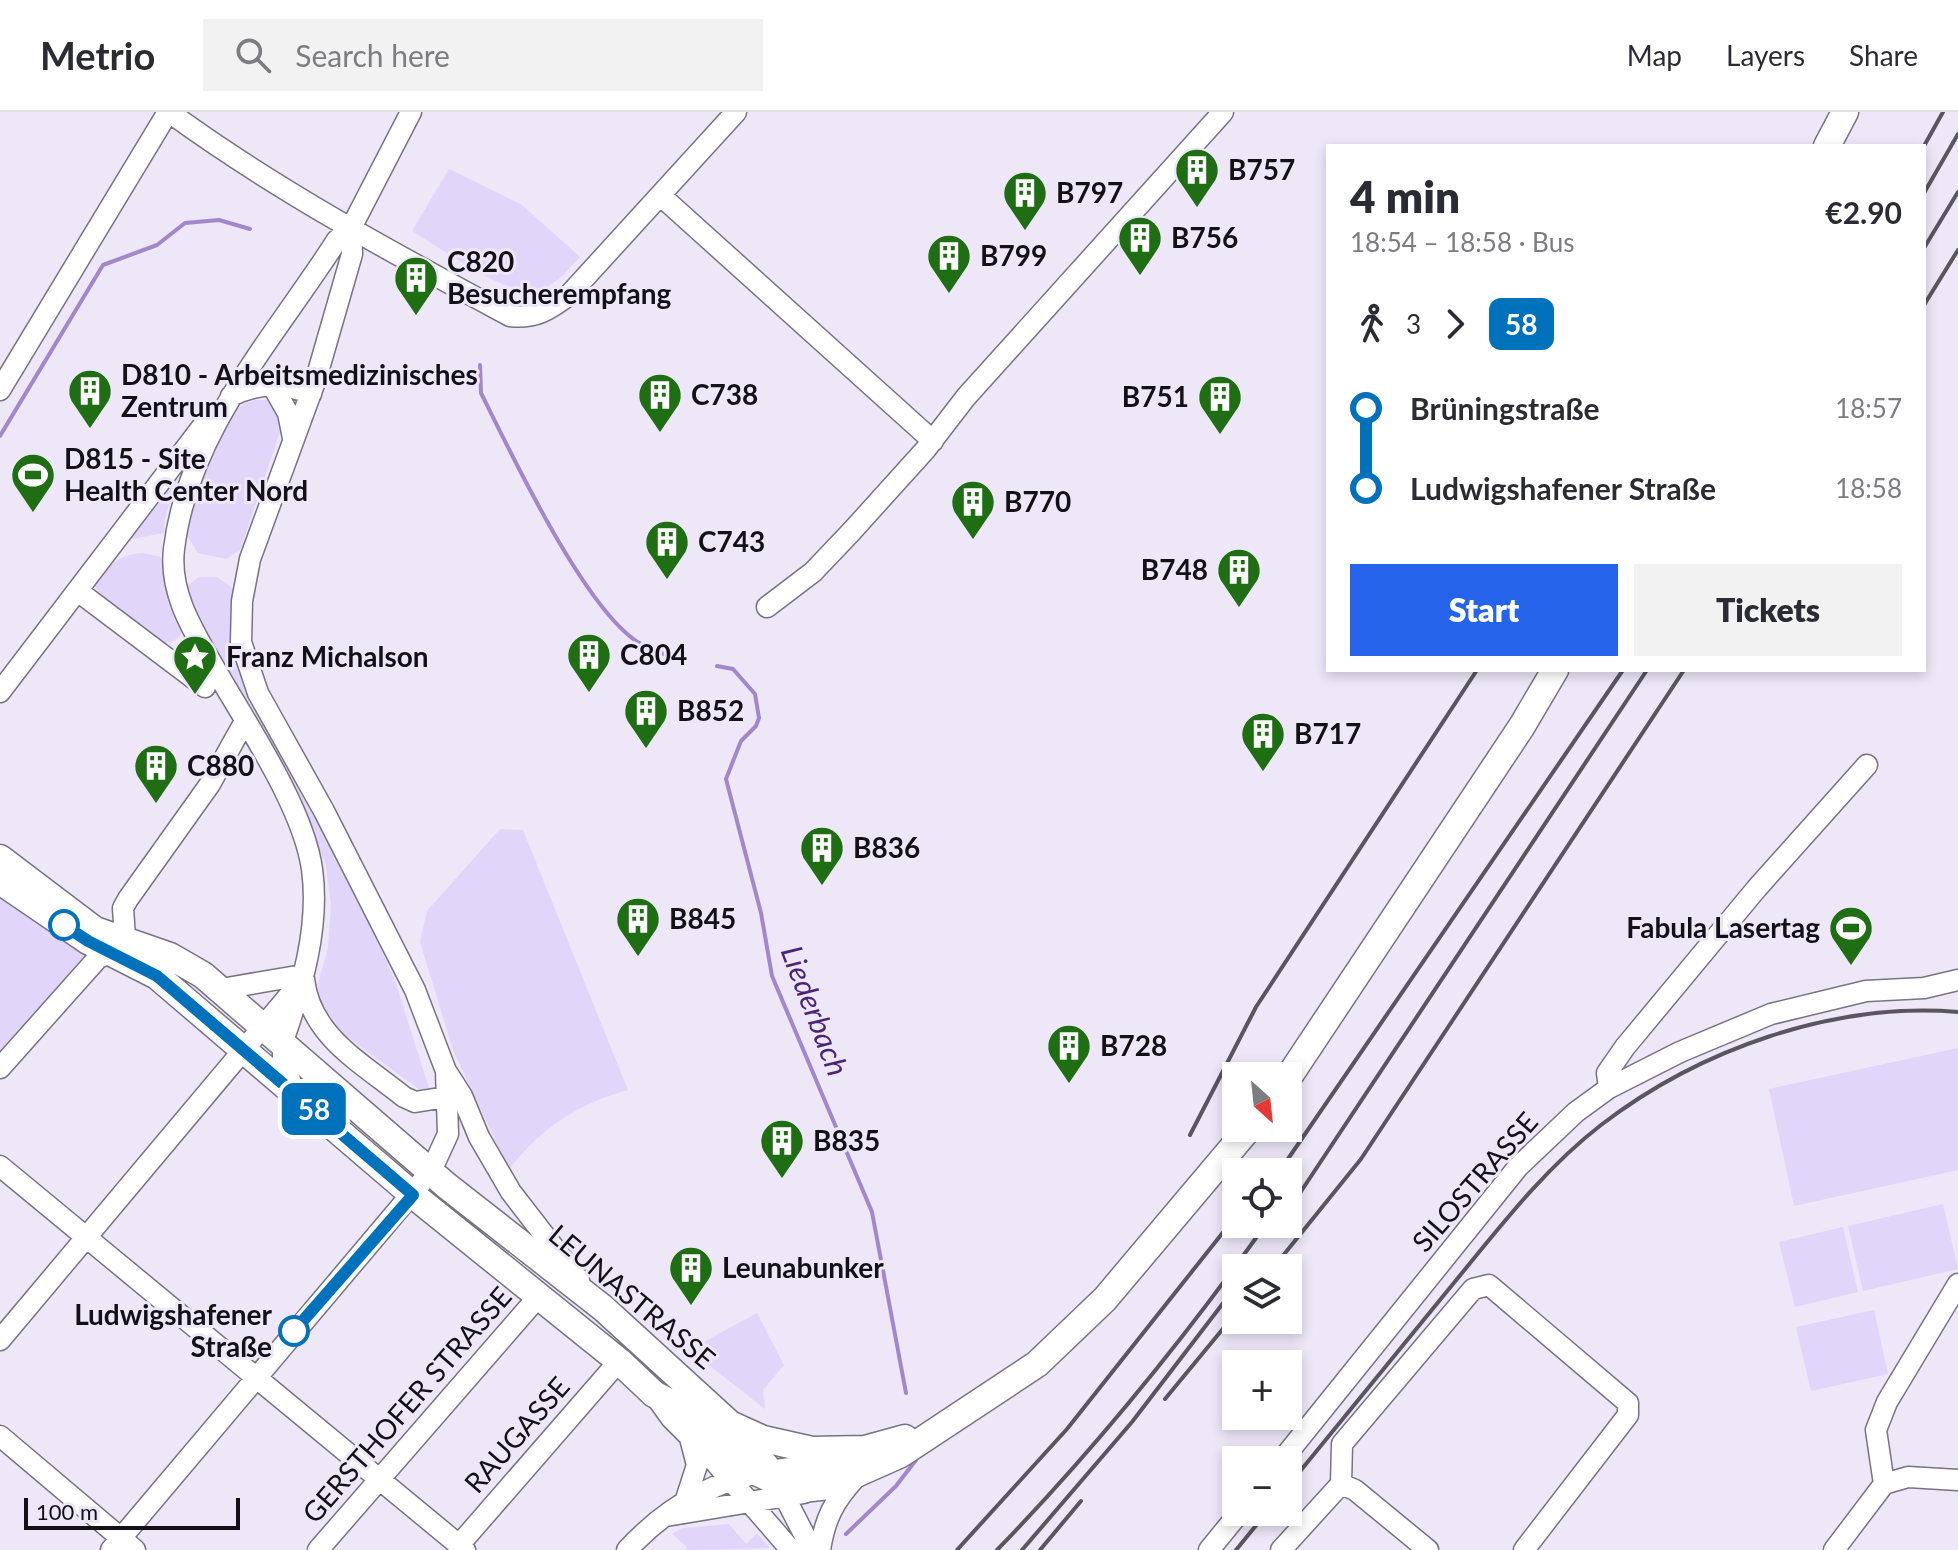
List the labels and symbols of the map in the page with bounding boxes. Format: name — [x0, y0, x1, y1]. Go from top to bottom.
building icon: B757 — [1173, 146, 1221, 209]
place label: B757 — [1228, 152, 1295, 186]
building icon: B797 — [1001, 169, 1049, 232]
place label: B797 — [1056, 175, 1123, 209]
building icon: B756 — [1116, 214, 1164, 277]
place label: B756 — [1171, 220, 1238, 254]
building icon: B799 — [925, 232, 973, 295]
place label: B799 — [980, 238, 1047, 272]
place label: C820 Besucherempfang — [447, 244, 672, 310]
building icon: C820 Besucherempfang — [392, 254, 440, 317]
place label: D810 - Arbeitsmedizinisches Zentrum — [121, 357, 478, 423]
building icon: D810 - Arbeitsmedizinisches Zentrum — [66, 367, 114, 430]
building icon: C738 — [636, 371, 684, 434]
building icon: B751 — [1196, 373, 1244, 436]
place label: C738 — [691, 377, 758, 411]
place label: B751 — [1122, 379, 1189, 413]
place label: D815 - Site Health Center Nord — [64, 441, 308, 507]
sports icon: D815 - Site Health Center Nord — [9, 451, 57, 514]
building icon: B770 — [949, 478, 997, 541]
place label: B770 — [1004, 484, 1071, 518]
building icon: C743 — [643, 518, 691, 581]
place label: C743 — [698, 524, 765, 558]
building icon: B748 — [1215, 546, 1263, 609]
place label: B748 — [1141, 552, 1208, 586]
building icon: C804 — [565, 631, 613, 694]
place icon: Franz Michalson — [171, 633, 219, 696]
place label: C804 — [620, 637, 687, 671]
place label: Franz Michalson — [226, 639, 429, 673]
building icon: B852 — [622, 687, 670, 750]
place label: B852 — [677, 693, 744, 727]
building icon: B717 — [1239, 710, 1287, 773]
place label: B717 — [1294, 716, 1361, 750]
building icon: C880 — [132, 742, 180, 805]
place label: C880 — [187, 748, 254, 782]
building icon: B836 — [798, 824, 846, 887]
place label: B836 — [853, 830, 920, 864]
building icon: B845 — [614, 895, 662, 958]
place label: B845 — [669, 901, 736, 935]
sports icon: Fabula Lasertag — [1827, 904, 1875, 967]
unlabelled marker — [49, 910, 79, 940]
place label: Fabula Lasertag — [1626, 910, 1820, 944]
water label: Liederbach — [775, 940, 857, 1081]
building icon: B728 — [1045, 1022, 1093, 1085]
place label: B728 — [1100, 1028, 1167, 1062]
north arrow — [1222, 1062, 1302, 1142]
line badge: 58 — [278, 1083, 350, 1135]
street label: SILOSTRASSE — [1404, 1105, 1544, 1258]
building icon: B835 — [758, 1117, 806, 1180]
place label: B835 — [813, 1123, 880, 1157]
street label: LEUNASTRASSE — [543, 1217, 723, 1376]
building icon: Leunabunker — [667, 1244, 715, 1307]
place label: Leunabunker — [722, 1250, 884, 1284]
street label: GERSTHOFER STRASSE — [295, 1280, 518, 1529]
place label: Ludwigshafener Straße — [74, 1297, 273, 1363]
marker: Ludwigshafener Straße — [279, 1316, 309, 1346]
street label: RAUGASSE — [457, 1369, 576, 1499]
scale bar — [24, 1494, 240, 1530]

